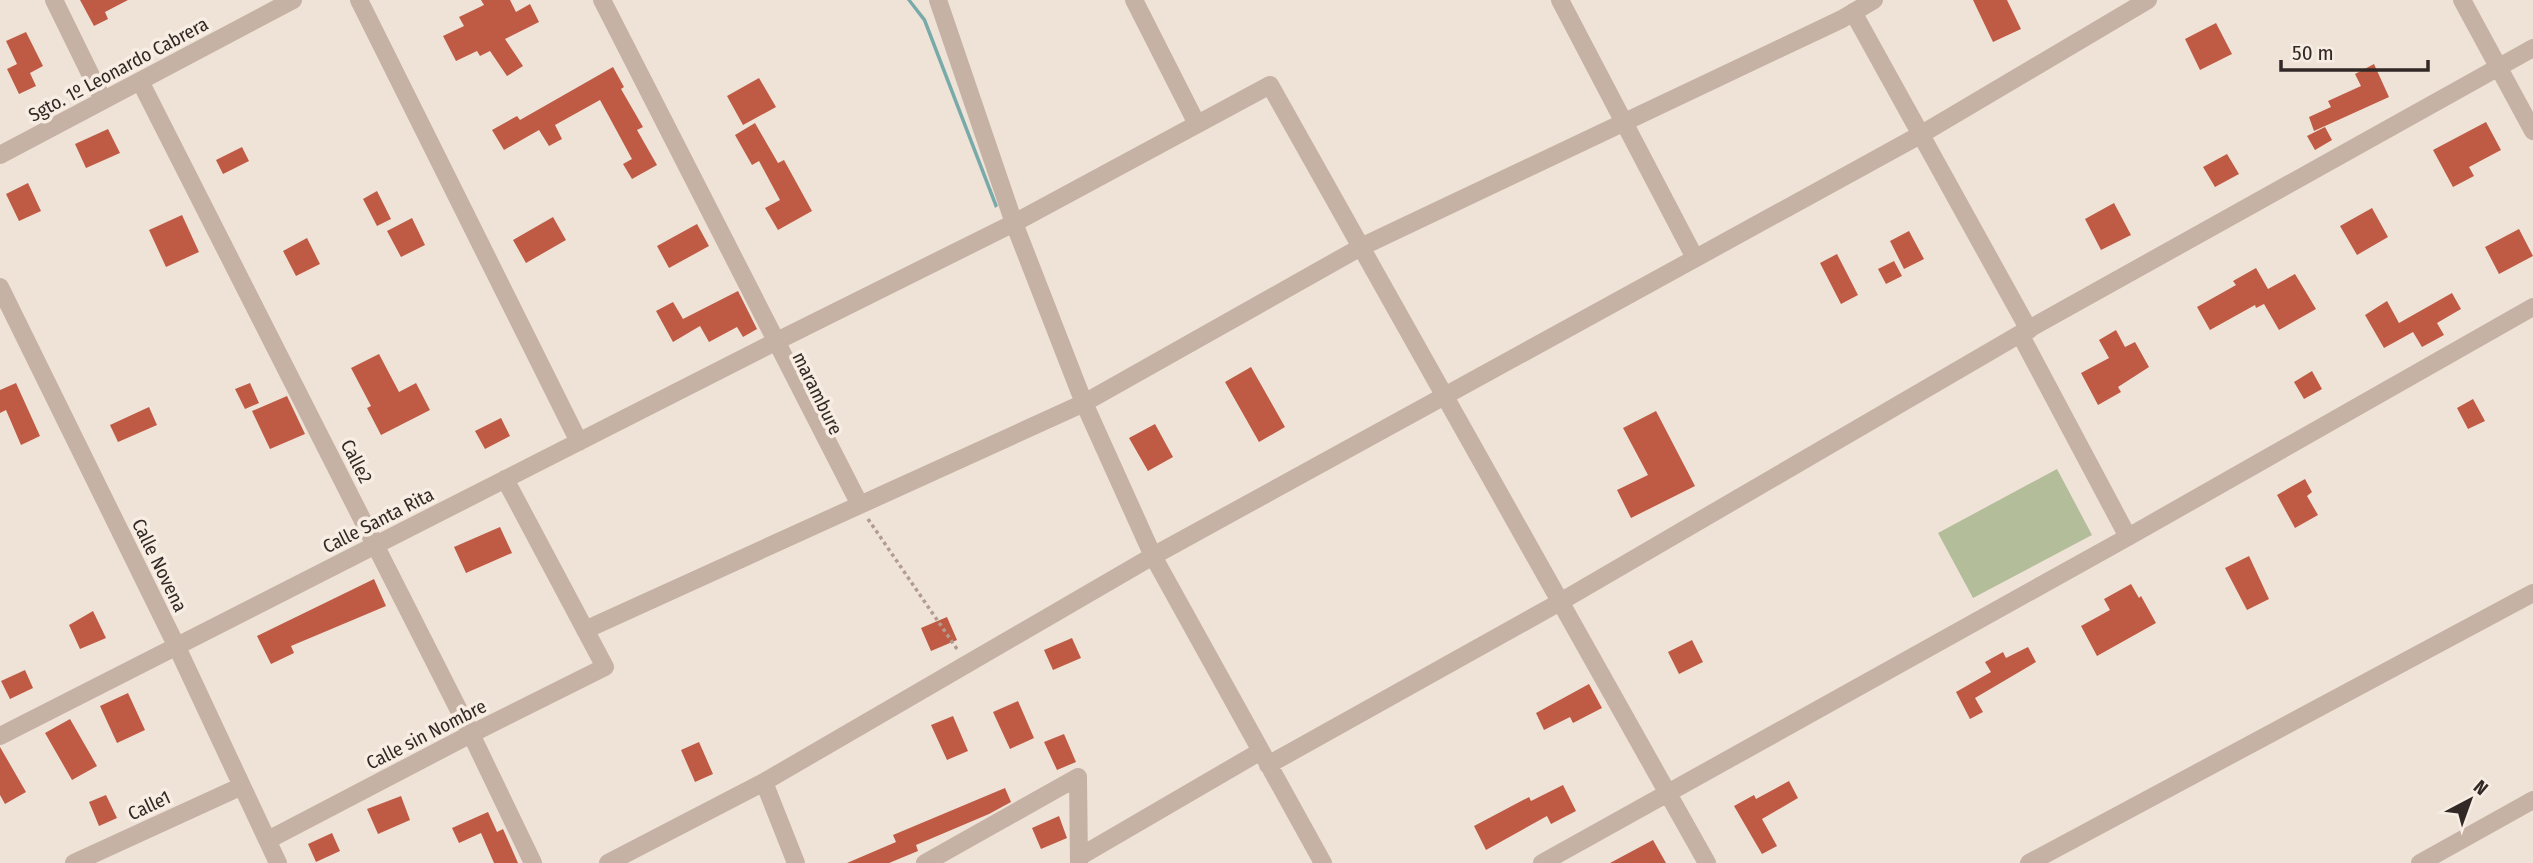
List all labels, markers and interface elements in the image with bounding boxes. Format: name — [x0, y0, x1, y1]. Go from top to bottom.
street label: Sgto. 1º Leonardo Cabrera — [24, 12, 212, 127]
scale bar — [2281, 28, 2428, 72]
text: 50 m — [2292, 40, 2334, 66]
street label: marambure — [788, 348, 847, 438]
street label: Calle2 — [336, 436, 377, 487]
street label: Calle Santa Rita — [319, 483, 438, 558]
street label: Calle Novena — [127, 515, 192, 616]
street label: Calle sin Nombre — [362, 694, 490, 775]
north arrow — [2435, 765, 2505, 835]
text: N — [2469, 775, 2493, 800]
street label: Calle1 — [124, 786, 174, 825]

